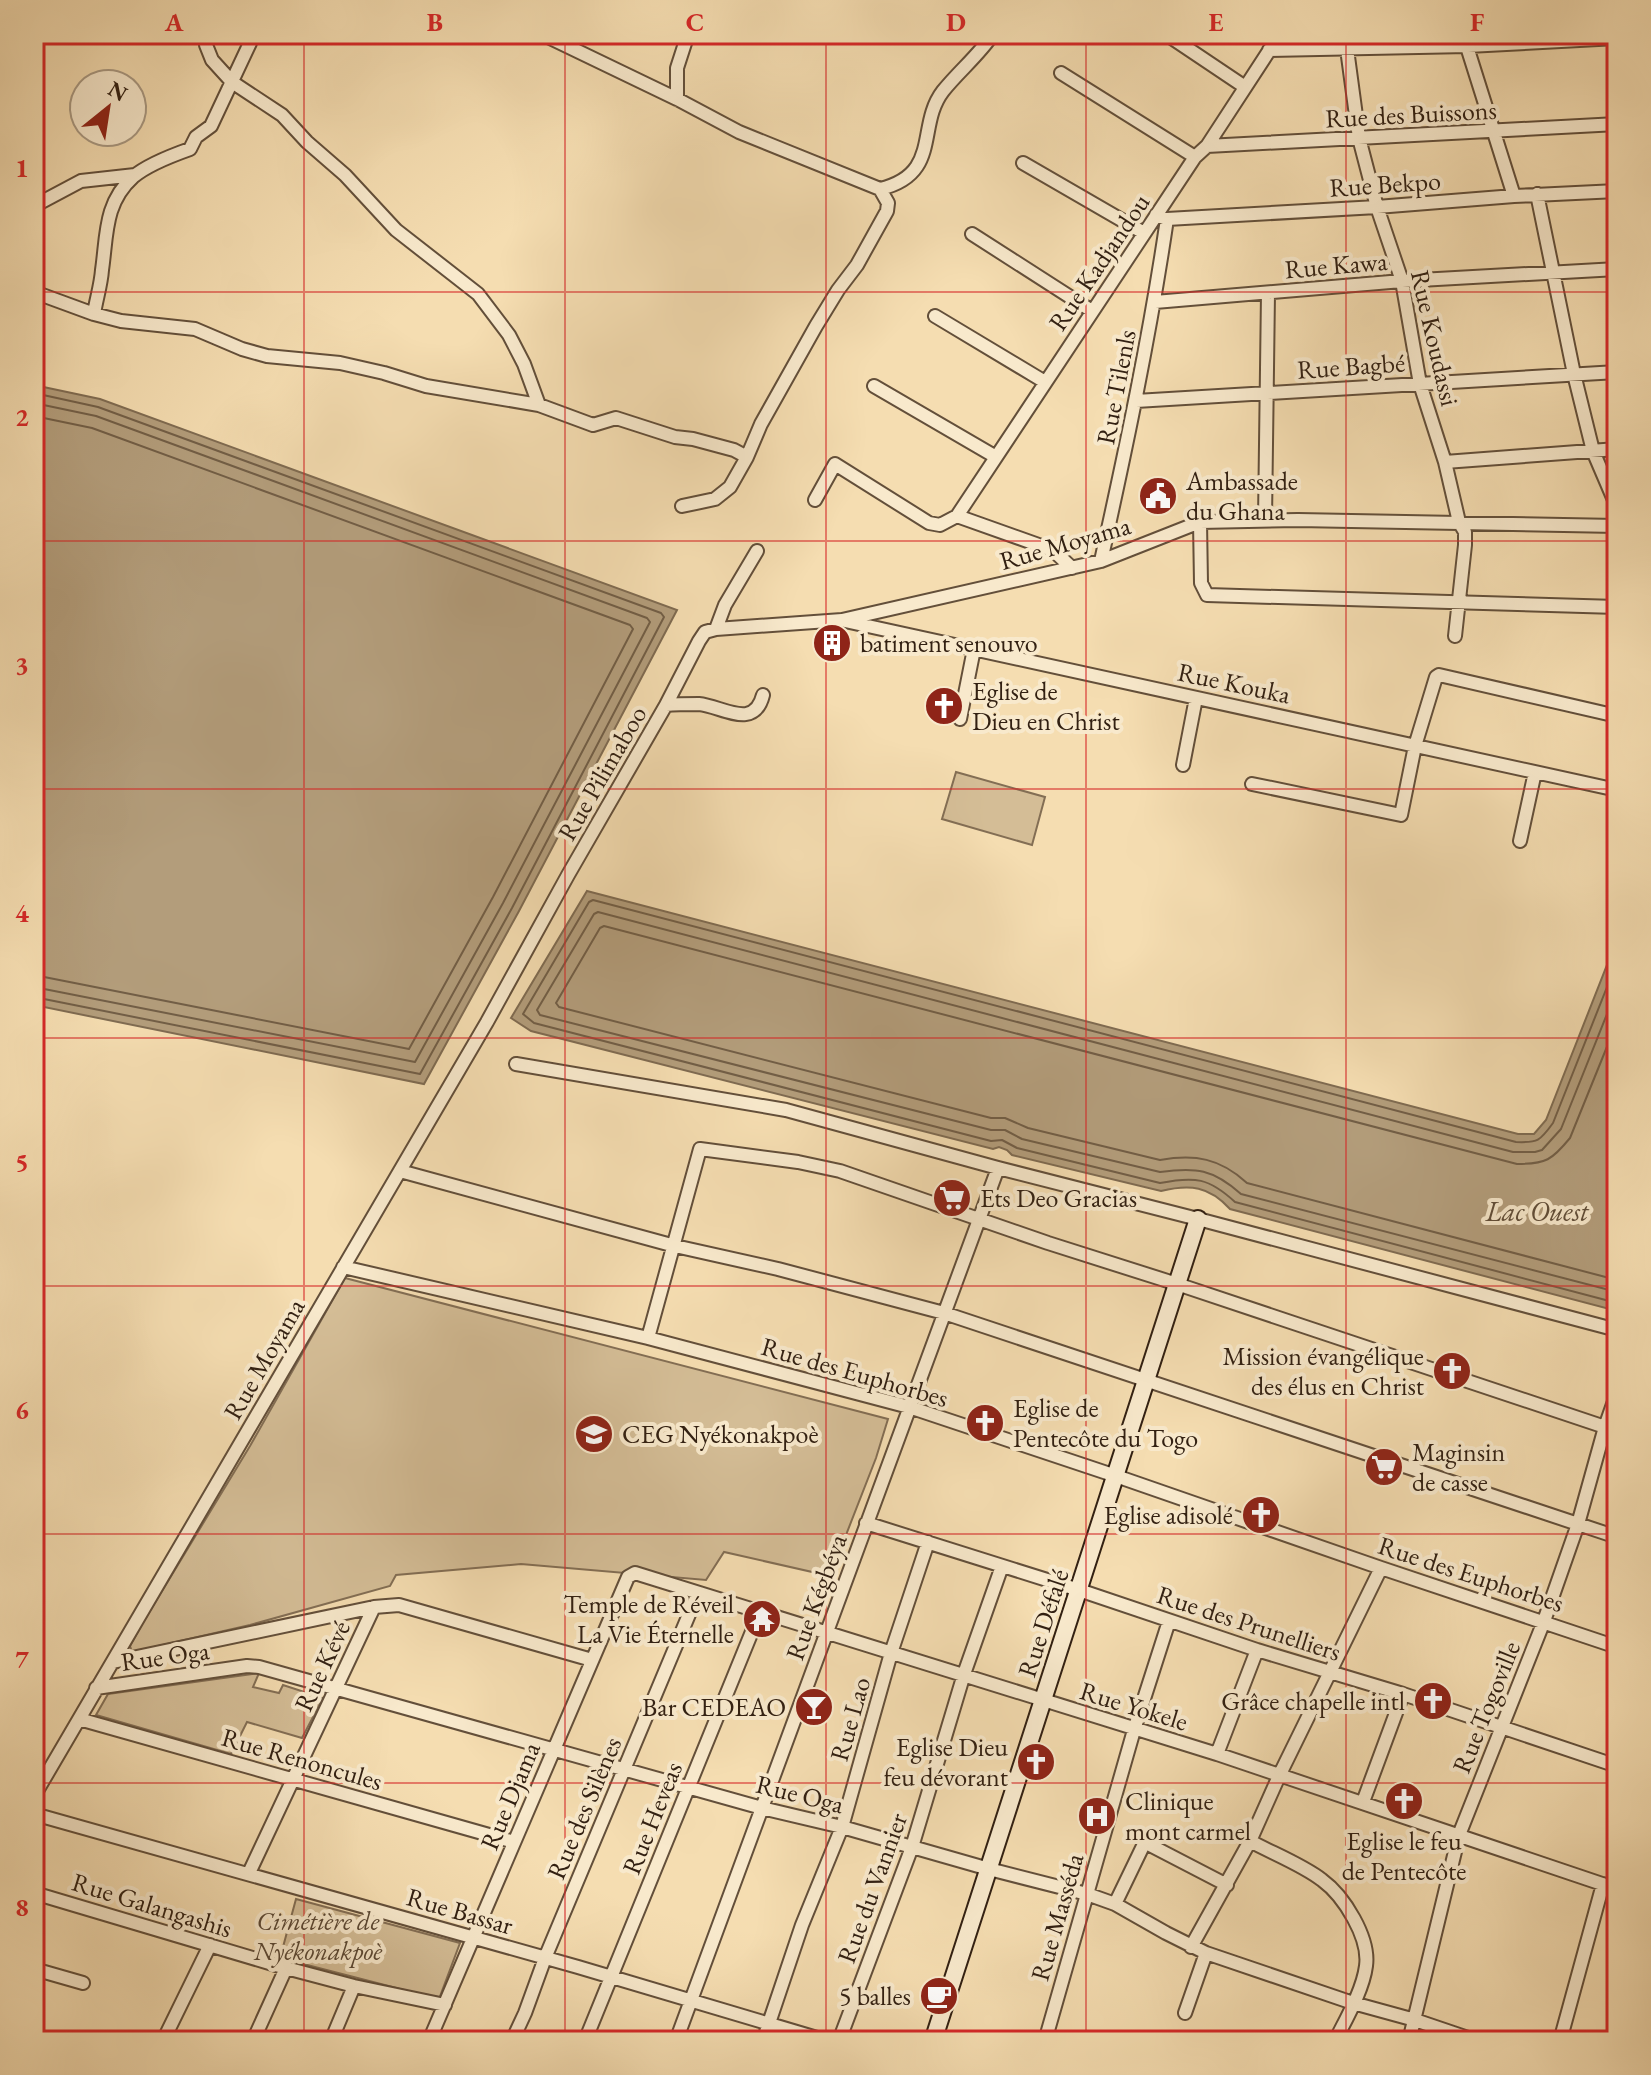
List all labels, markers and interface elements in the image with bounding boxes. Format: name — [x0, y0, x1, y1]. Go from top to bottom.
text: A — [164, 5, 184, 39]
text: B — [427, 5, 443, 39]
text: C — [686, 5, 704, 39]
text: D — [946, 5, 966, 39]
text: E — [1209, 5, 1224, 39]
text: F — [1470, 5, 1484, 39]
north arrow — [68, 68, 148, 148]
text: N — [103, 74, 133, 108]
street label: Rue des Buissons — [1324, 93, 1498, 135]
text: 1 — [15, 151, 29, 185]
street label: Rue Bekpo — [1328, 163, 1442, 205]
street label: Rue Kadjandou — [1041, 187, 1158, 337]
street label: Rue Kawa — [1283, 244, 1389, 286]
street label: Rue Koudassi — [1403, 267, 1467, 409]
street label: Rue Tilenls — [1088, 327, 1144, 447]
street label: Rue Bagbé — [1296, 345, 1406, 387]
text: 2 — [15, 400, 29, 434]
place label: Ambassade du Ghana — [1185, 464, 1298, 528]
public building icon: Ambassade du Ghana — [1137, 475, 1179, 517]
street label: Rue Moyama — [996, 508, 1135, 578]
building icon: batiment senouvo — [811, 622, 853, 664]
place label: batiment senouvo — [860, 626, 1038, 660]
text: 3 — [15, 648, 29, 682]
street label: Rue Kouka — [1174, 654, 1294, 712]
place label: Eglise de Dieu en Christ — [972, 674, 1120, 738]
church icon: Eglise de Dieu en Christ — [923, 685, 965, 727]
street label: Rue Pilimaboo — [550, 699, 654, 847]
text: 4 — [15, 896, 29, 930]
text: 5 — [15, 1145, 29, 1179]
supermarket icon: Ets Deo Gracias — [931, 1177, 973, 1219]
place label: Ets Deo Gracias — [980, 1181, 1137, 1215]
water label: Lac Ouest — [1484, 1193, 1590, 1229]
street label: Rue Moyama — [216, 1292, 313, 1426]
street label: Rue des Euphorbes — [758, 1329, 952, 1415]
place label: Mission évangélique des élus en Christ — [1223, 1339, 1424, 1403]
church icon: Mission évangélique des élus en Christ — [1431, 1350, 1473, 1392]
place label: Eglise de Pentecôte du Togo — [1013, 1391, 1198, 1455]
text: 6 — [15, 1393, 29, 1427]
church icon: Eglise de Pentecôte du Togo — [964, 1402, 1006, 1444]
school or university icon: CEG Nyékonakpoè — [573, 1413, 615, 1455]
place label: CEG Nyékonakpoè — [622, 1417, 819, 1451]
place label: Maginsin de casse — [1412, 1435, 1505, 1499]
supermarket icon: Maginsin de casse — [1363, 1446, 1405, 1488]
church icon: Eglise adisolé — [1240, 1494, 1282, 1536]
place label: Eglise adisolé — [1104, 1498, 1233, 1532]
street label: Rue des Euphorbes — [1374, 1528, 1568, 1620]
street label: Rue Kégbéya — [778, 1529, 855, 1665]
street label: Rue Défalé — [1010, 1565, 1076, 1681]
street label: Rue des Prunelliers — [1153, 1577, 1345, 1669]
place label: Temple de Réveil La Vie Éternelle — [564, 1587, 734, 1651]
temple icon: Temple de Réveil La Vie Éternelle — [741, 1598, 783, 1640]
street label: Rue Kévé — [286, 1615, 358, 1717]
street label: Rue Oga — [119, 1633, 212, 1679]
street label: Rue Togoville — [1444, 1636, 1528, 1778]
text: 7 — [15, 1642, 29, 1676]
street label: Rue Lao — [822, 1673, 878, 1765]
street label: Rue Yokele — [1076, 1673, 1192, 1739]
church icon: Grâce chapelle intl — [1412, 1680, 1454, 1722]
place label: Grâce chapelle intl — [1221, 1684, 1405, 1718]
bar icon: Bar CEDEAO — [793, 1686, 835, 1728]
place label: Bar CEDEAO — [642, 1690, 786, 1724]
street label: Rue Renoncules — [218, 1720, 386, 1798]
place label: Eglise Dieu feu dévorant — [883, 1730, 1008, 1794]
street label: Rue des Silènes — [539, 1732, 629, 1884]
street label: Rue Djama — [472, 1736, 548, 1855]
church icon: Eglise Dieu feu dévorant — [1015, 1741, 1057, 1783]
street label: Rue Heveas — [614, 1757, 690, 1879]
street label: Rue Oga — [753, 1767, 848, 1821]
church icon: Eglise le feu de Pentecôte — [1383, 1780, 1425, 1822]
place label: Clinique mont carmel — [1125, 1784, 1251, 1848]
hospital icon: Clinique mont carmel — [1076, 1795, 1118, 1837]
street label: Rue du Vannier — [829, 1808, 915, 1968]
place label: Eglise le feu de Pentecôte — [1342, 1824, 1466, 1888]
street label: Rue Masséda — [1023, 1849, 1092, 1985]
street label: Rue Galangashis — [68, 1865, 236, 1945]
street label: Rue Bassar — [403, 1880, 517, 1942]
text: 8 — [15, 1890, 29, 1924]
park label: Cimétière de Nyékonakpoè — [253, 1904, 383, 1968]
cafe icon: 5 balles — [918, 1975, 960, 2017]
place label: 5 balles — [839, 1979, 911, 2013]

